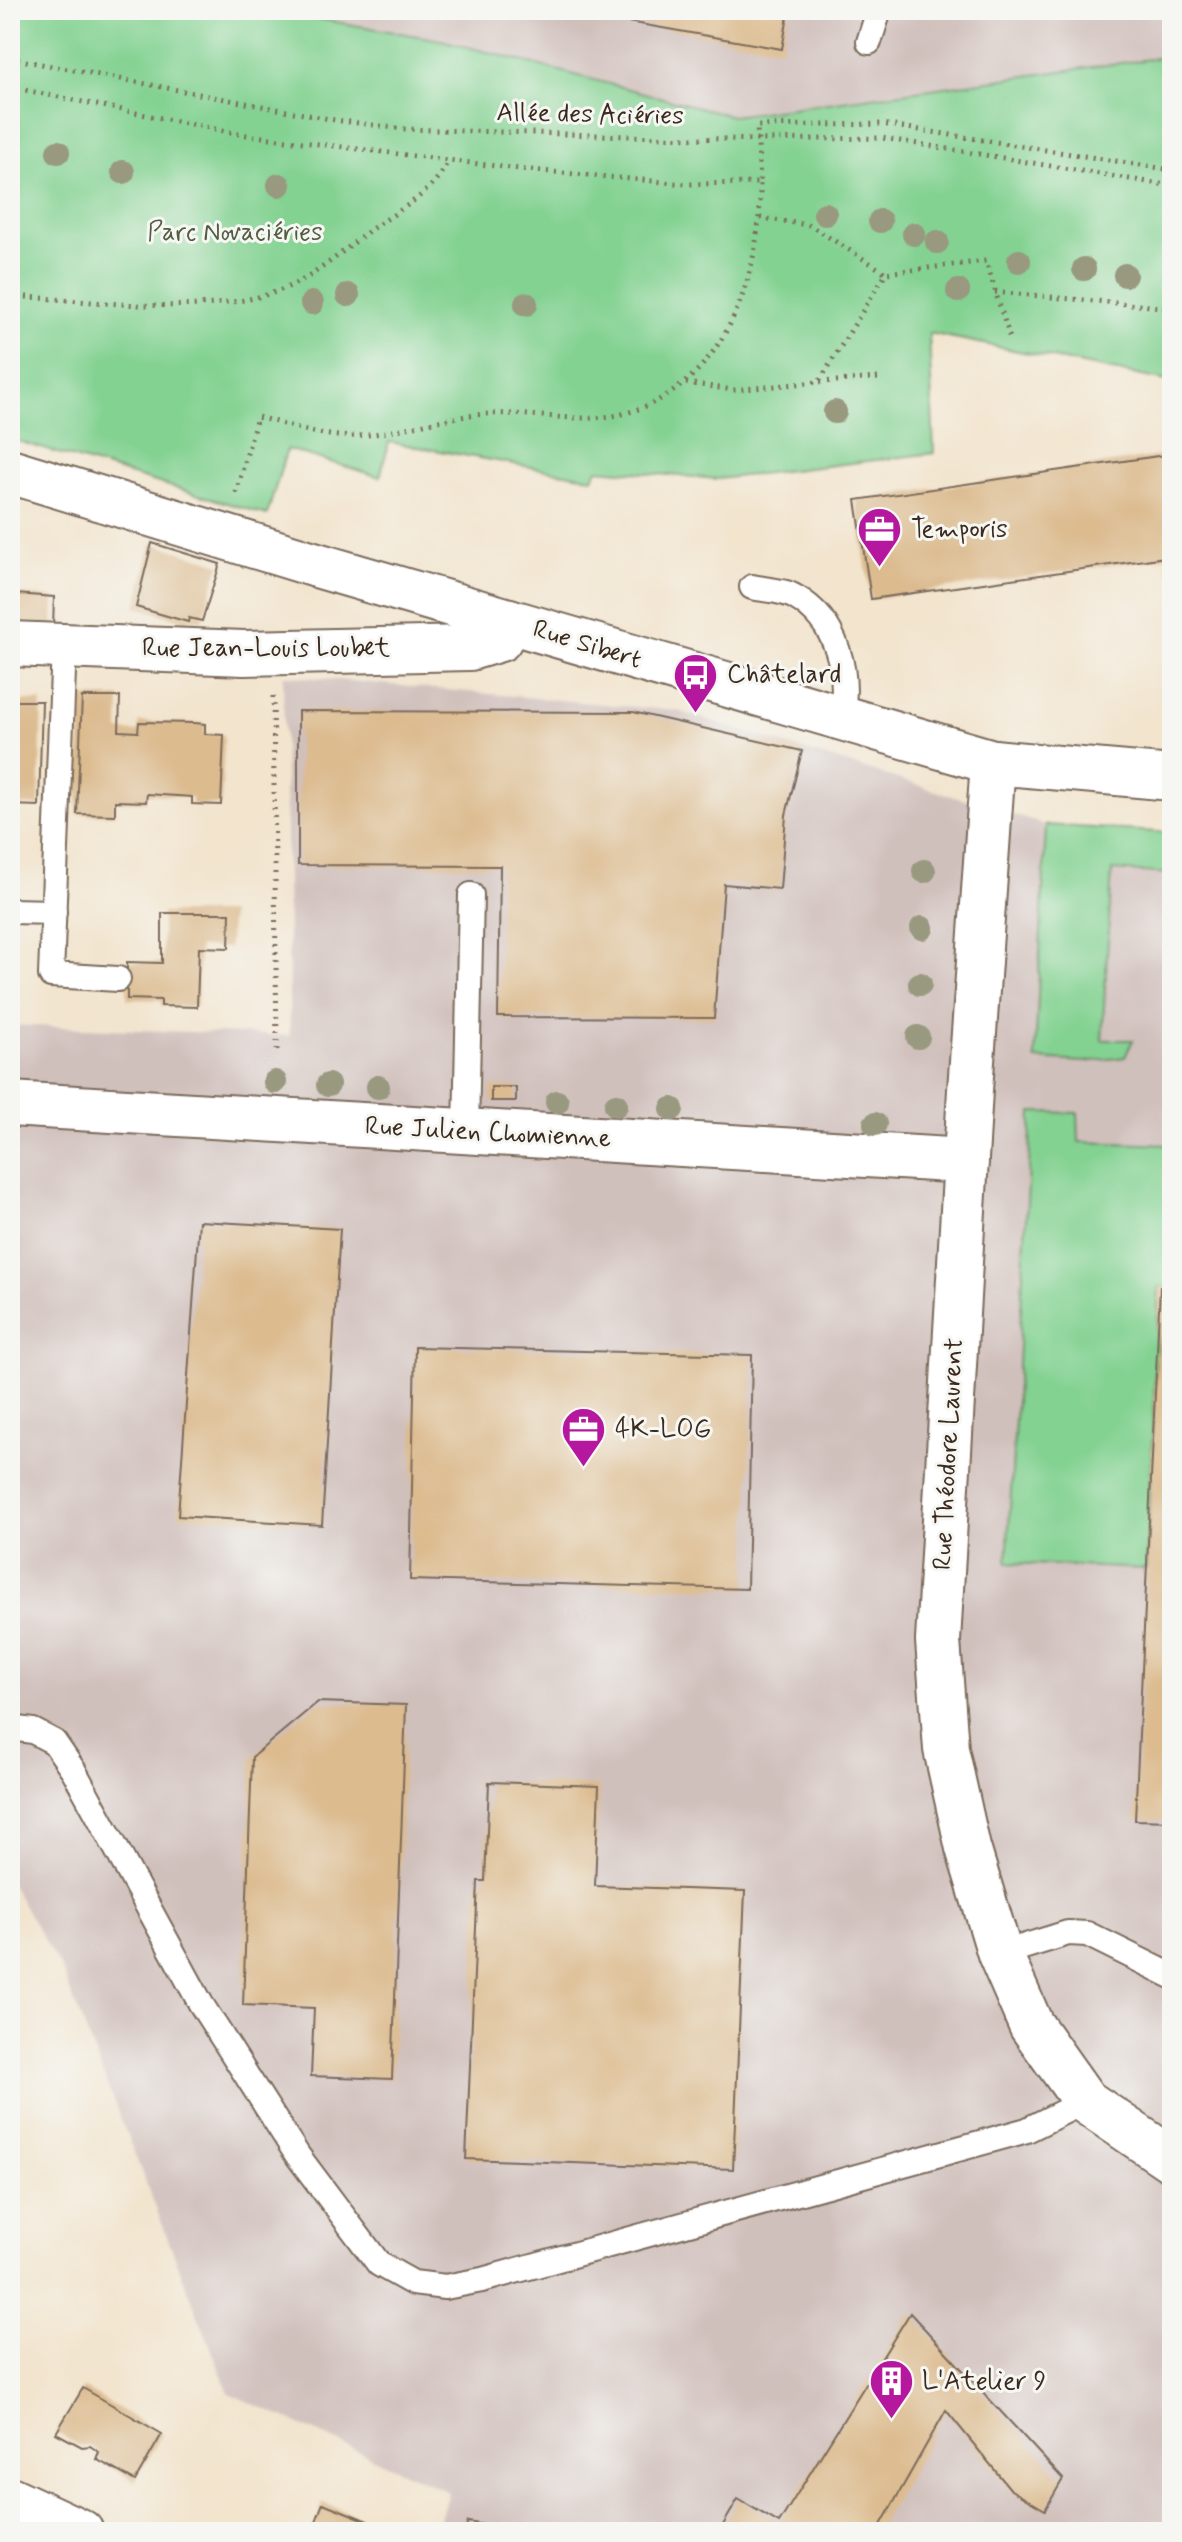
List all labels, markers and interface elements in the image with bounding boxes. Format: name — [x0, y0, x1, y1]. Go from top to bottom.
street label: Allée des Aciéries — [496, 96, 684, 134]
park label: Parc Novaciéries — [147, 216, 323, 250]
office icon: Temporis — [856, 506, 904, 569]
place label: Temporis — [911, 513, 1008, 547]
street label: Rue Sibert — [529, 612, 645, 678]
street label: Rue Jean-Louis Loubet — [142, 632, 390, 666]
bus stop icon: Châtelard — [672, 651, 720, 714]
place label: Châtelard — [727, 658, 841, 692]
street label: Rue Julien Chomienne — [364, 1110, 612, 1156]
street label: Rue Théodore Laurent — [926, 1337, 972, 1571]
office icon: 4K-LOG — [560, 1406, 608, 1469]
place label: 4K-LOG — [615, 1413, 711, 1447]
building icon: L'Atelier 9 — [867, 2358, 915, 2421]
place label: L'Atelier 9 — [922, 2365, 1046, 2399]

